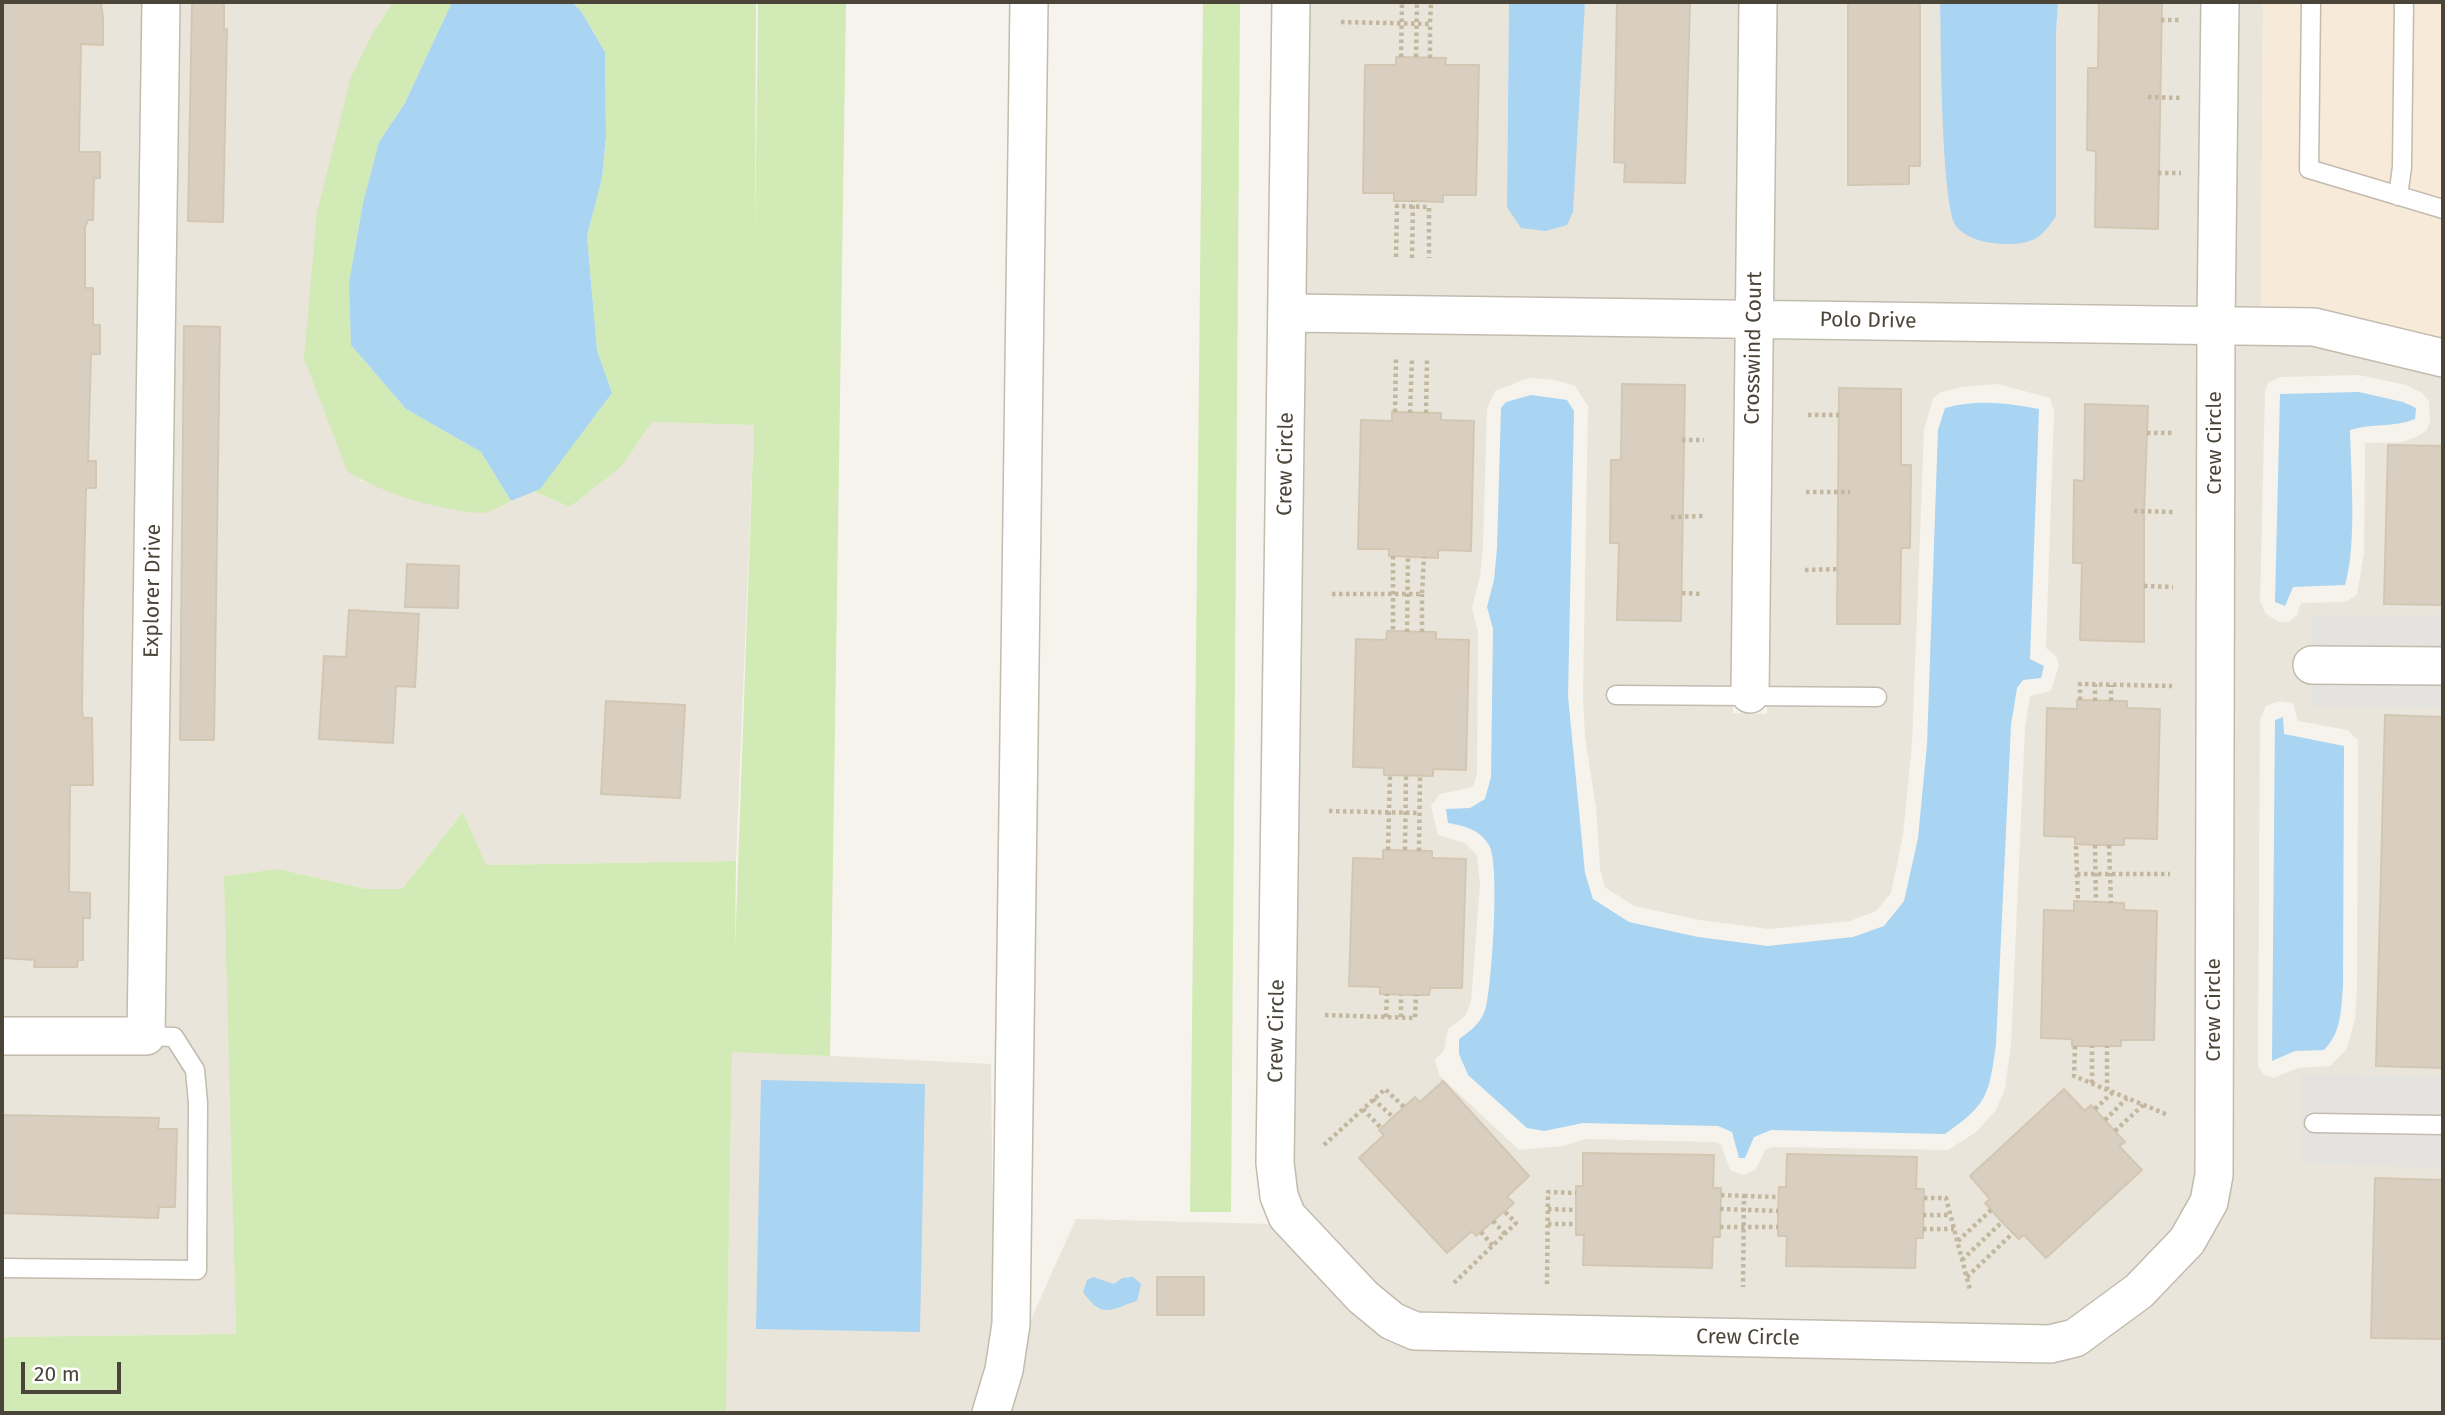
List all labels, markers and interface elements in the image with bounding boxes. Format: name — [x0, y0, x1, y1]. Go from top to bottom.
street label: Crosswind Court — [1740, 271, 1768, 425]
street label: Polo Drive — [1819, 308, 1917, 334]
street label: Crew Circle — [2202, 391, 2228, 495]
street label: Crew Circle — [1272, 412, 1300, 516]
street label: Explorer Drive — [139, 524, 167, 658]
street label: Crew Circle — [2201, 958, 2227, 1062]
street label: Crew Circle — [1263, 979, 1291, 1083]
street label: Crew Circle — [1696, 1324, 1800, 1352]
scale bar — [24, 1348, 124, 1392]
text: 20 m — [34, 1361, 80, 1387]

